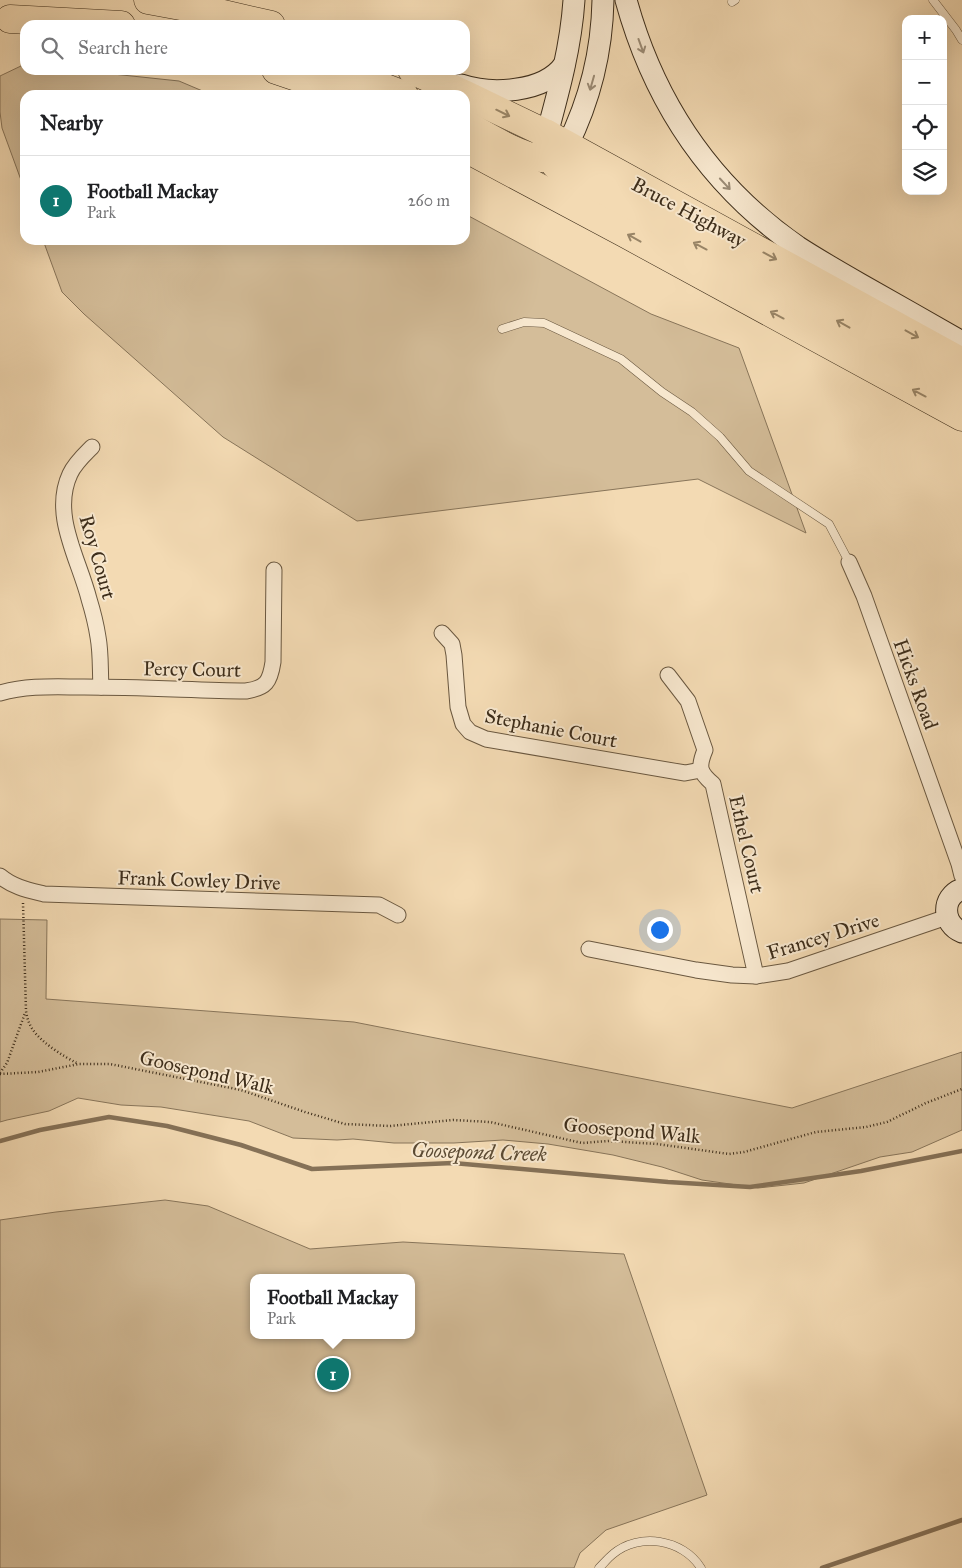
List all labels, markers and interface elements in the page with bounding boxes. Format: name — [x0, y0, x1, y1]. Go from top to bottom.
map controls — [902, 15, 947, 195]
button: + — [902, 15, 947, 60]
search box — [20, 20, 470, 75]
icon: search — [38, 34, 66, 62]
text: Search here — [78, 36, 168, 59]
one-way arrow — [637, 38, 646, 54]
button: − — [902, 60, 947, 105]
one-way arrow — [587, 74, 596, 90]
button: locate — [902, 105, 947, 150]
one-way arrow — [496, 108, 511, 118]
text: Nearby — [40, 110, 103, 136]
button: layers — [902, 150, 947, 195]
street label: Bruce Highway — [627, 172, 751, 253]
one-way arrow — [719, 178, 731, 190]
text: Football Mackay — [87, 180, 218, 203]
text: 1 — [53, 191, 59, 210]
text: 260 m — [408, 191, 450, 210]
text: Park — [87, 203, 116, 222]
one-way arrow — [626, 233, 641, 243]
one-way arrow — [693, 241, 708, 251]
one-way arrow — [762, 252, 777, 261]
one-way arrow — [769, 310, 784, 320]
one-way arrow — [836, 319, 851, 329]
one-way arrow — [905, 330, 919, 340]
one-way arrow — [912, 388, 927, 398]
street label: Roy Court — [75, 512, 121, 602]
street label: Hicks Road — [889, 635, 943, 733]
street label: Percy Court — [143, 656, 241, 682]
street label: Stephanie Court — [483, 703, 619, 753]
street label: Ethel Court — [724, 793, 770, 895]
street label: Frank Cowley Drive — [117, 865, 281, 895]
street label: Francey Drive — [764, 908, 882, 964]
your location — [647, 917, 673, 943]
street label: Goosepond Walk — [137, 1045, 277, 1099]
street label: Goosepond Walk — [563, 1112, 702, 1148]
water label: Goosepond Creek — [411, 1137, 548, 1167]
popup — [250, 1274, 415, 1339]
text: Football Mackay — [267, 1286, 398, 1309]
text: Park — [267, 1309, 296, 1328]
pin: 1 — [317, 1355, 349, 1393]

